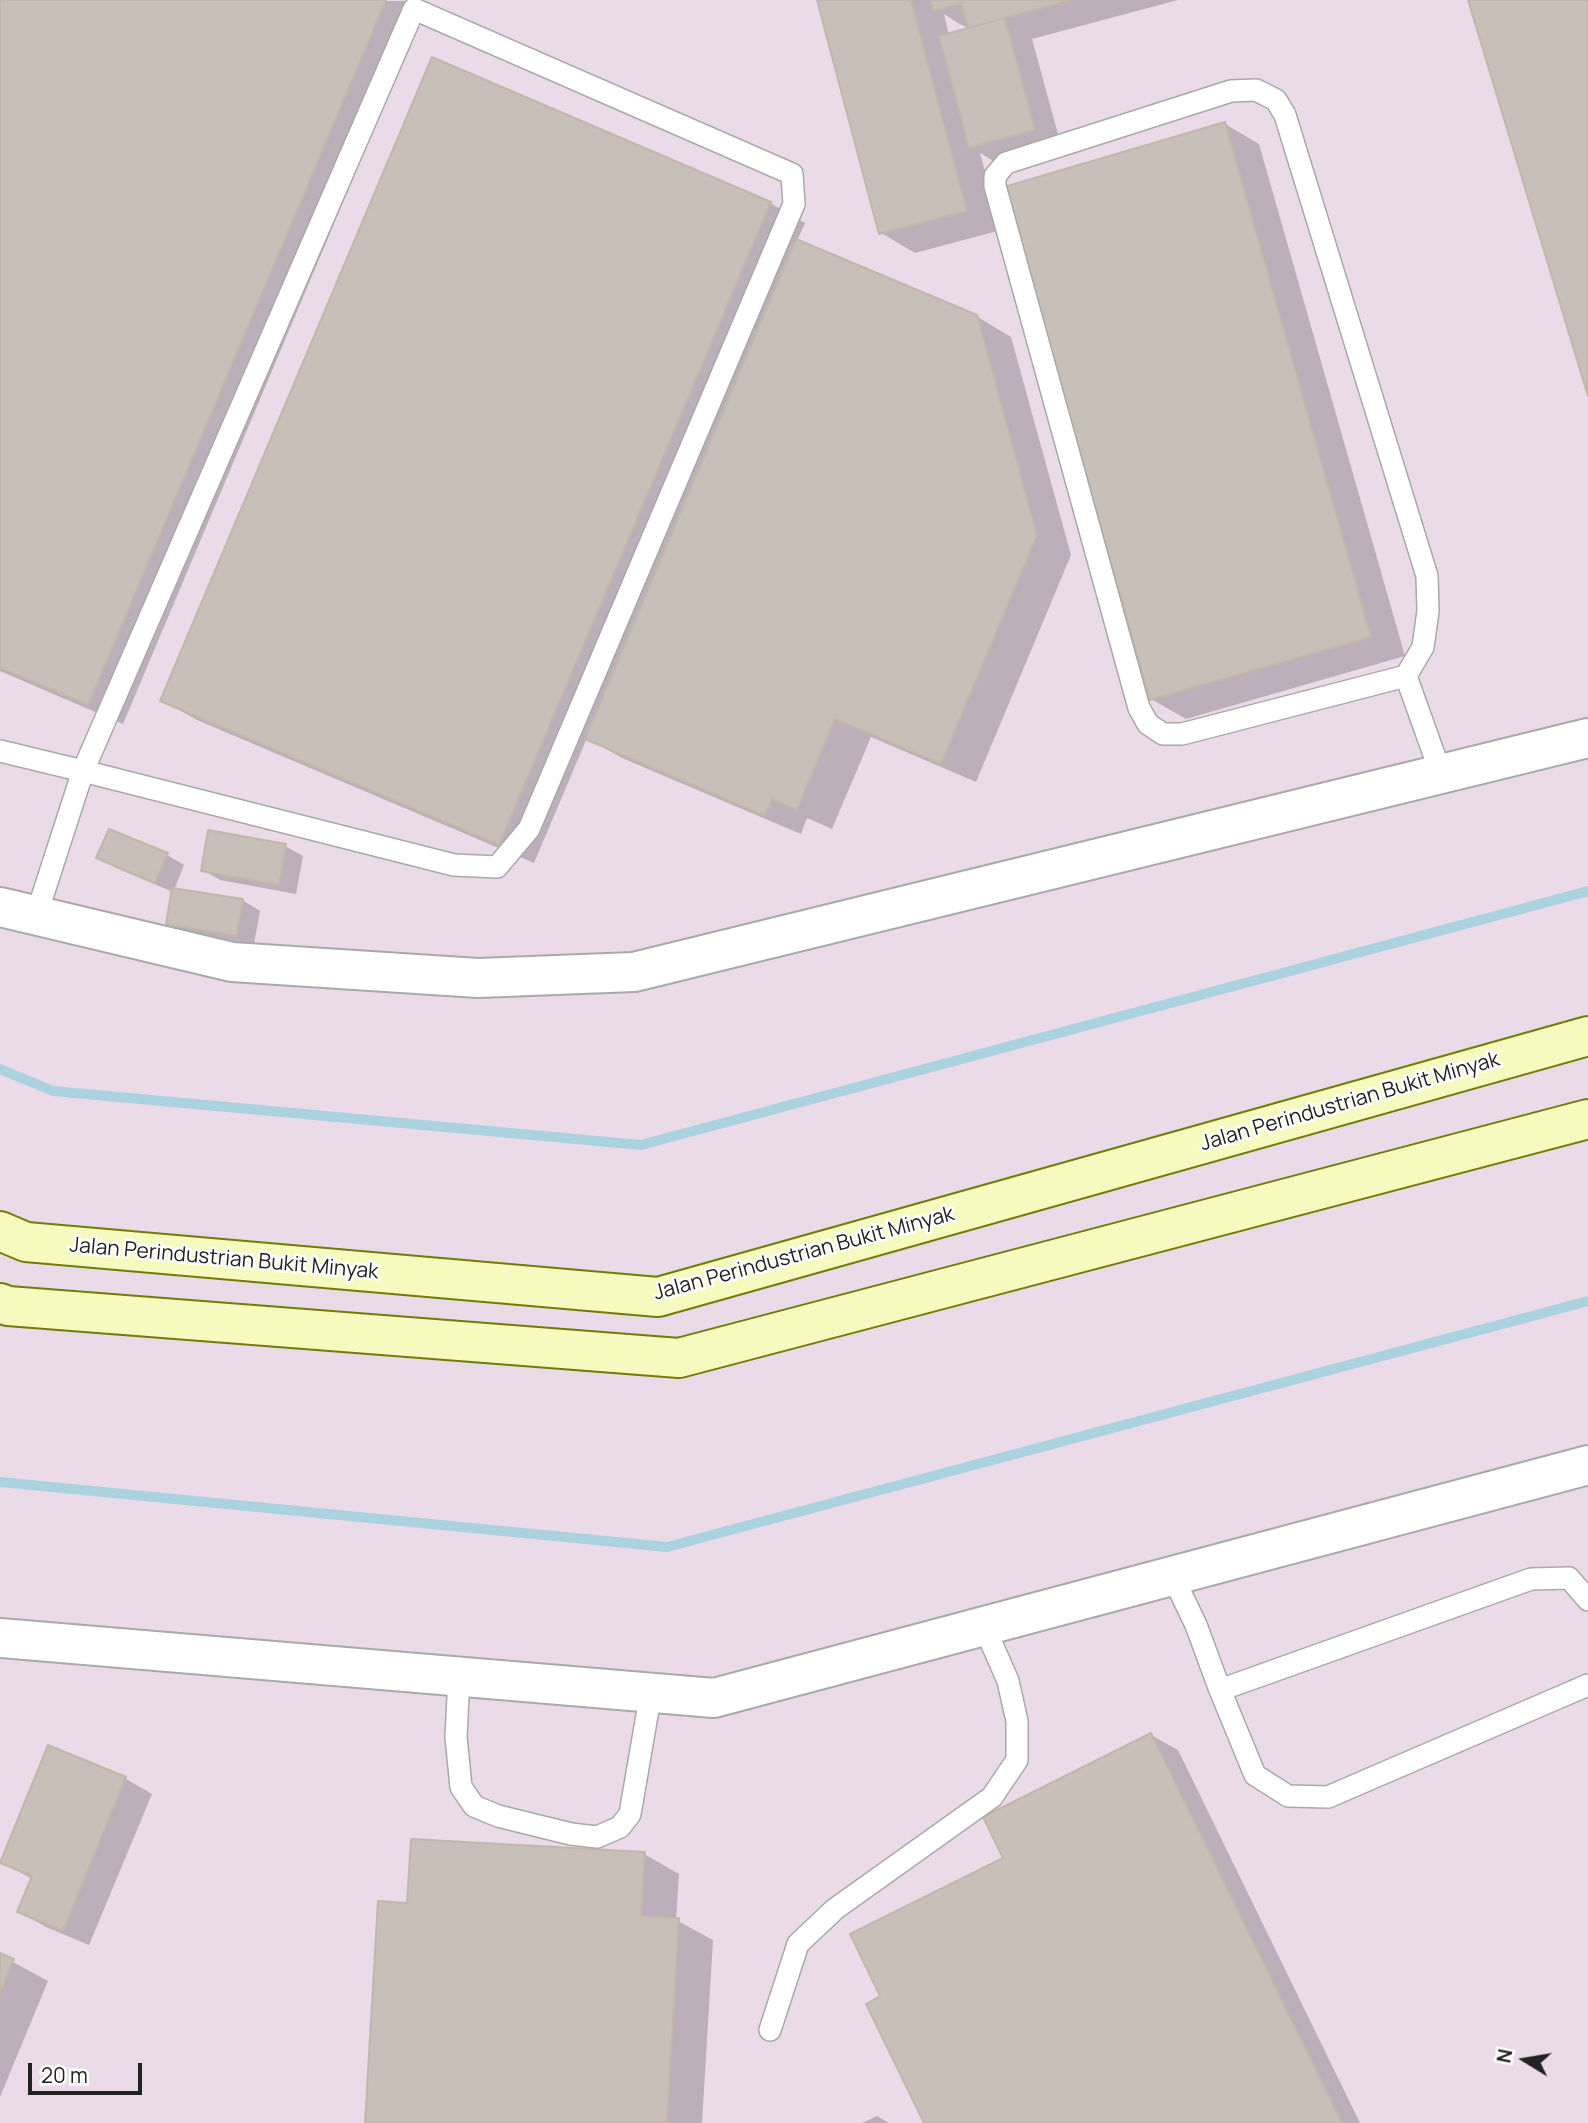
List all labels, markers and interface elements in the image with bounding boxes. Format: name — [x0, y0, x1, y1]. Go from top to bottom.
street label: Jalan Perindustrian Bukit Minyak — [1197, 1047, 1503, 1157]
street label: Jalan Perindustrian Bukit Minyak — [651, 1202, 957, 1306]
street label: Jalan Perindustrian Bukit Minyak — [68, 1233, 380, 1285]
north arrow — [1490, 2025, 1560, 2095]
text: N — [1490, 2047, 1518, 2065]
scale bar — [32, 2050, 145, 2094]
text: 20 m — [41, 2061, 88, 2089]

